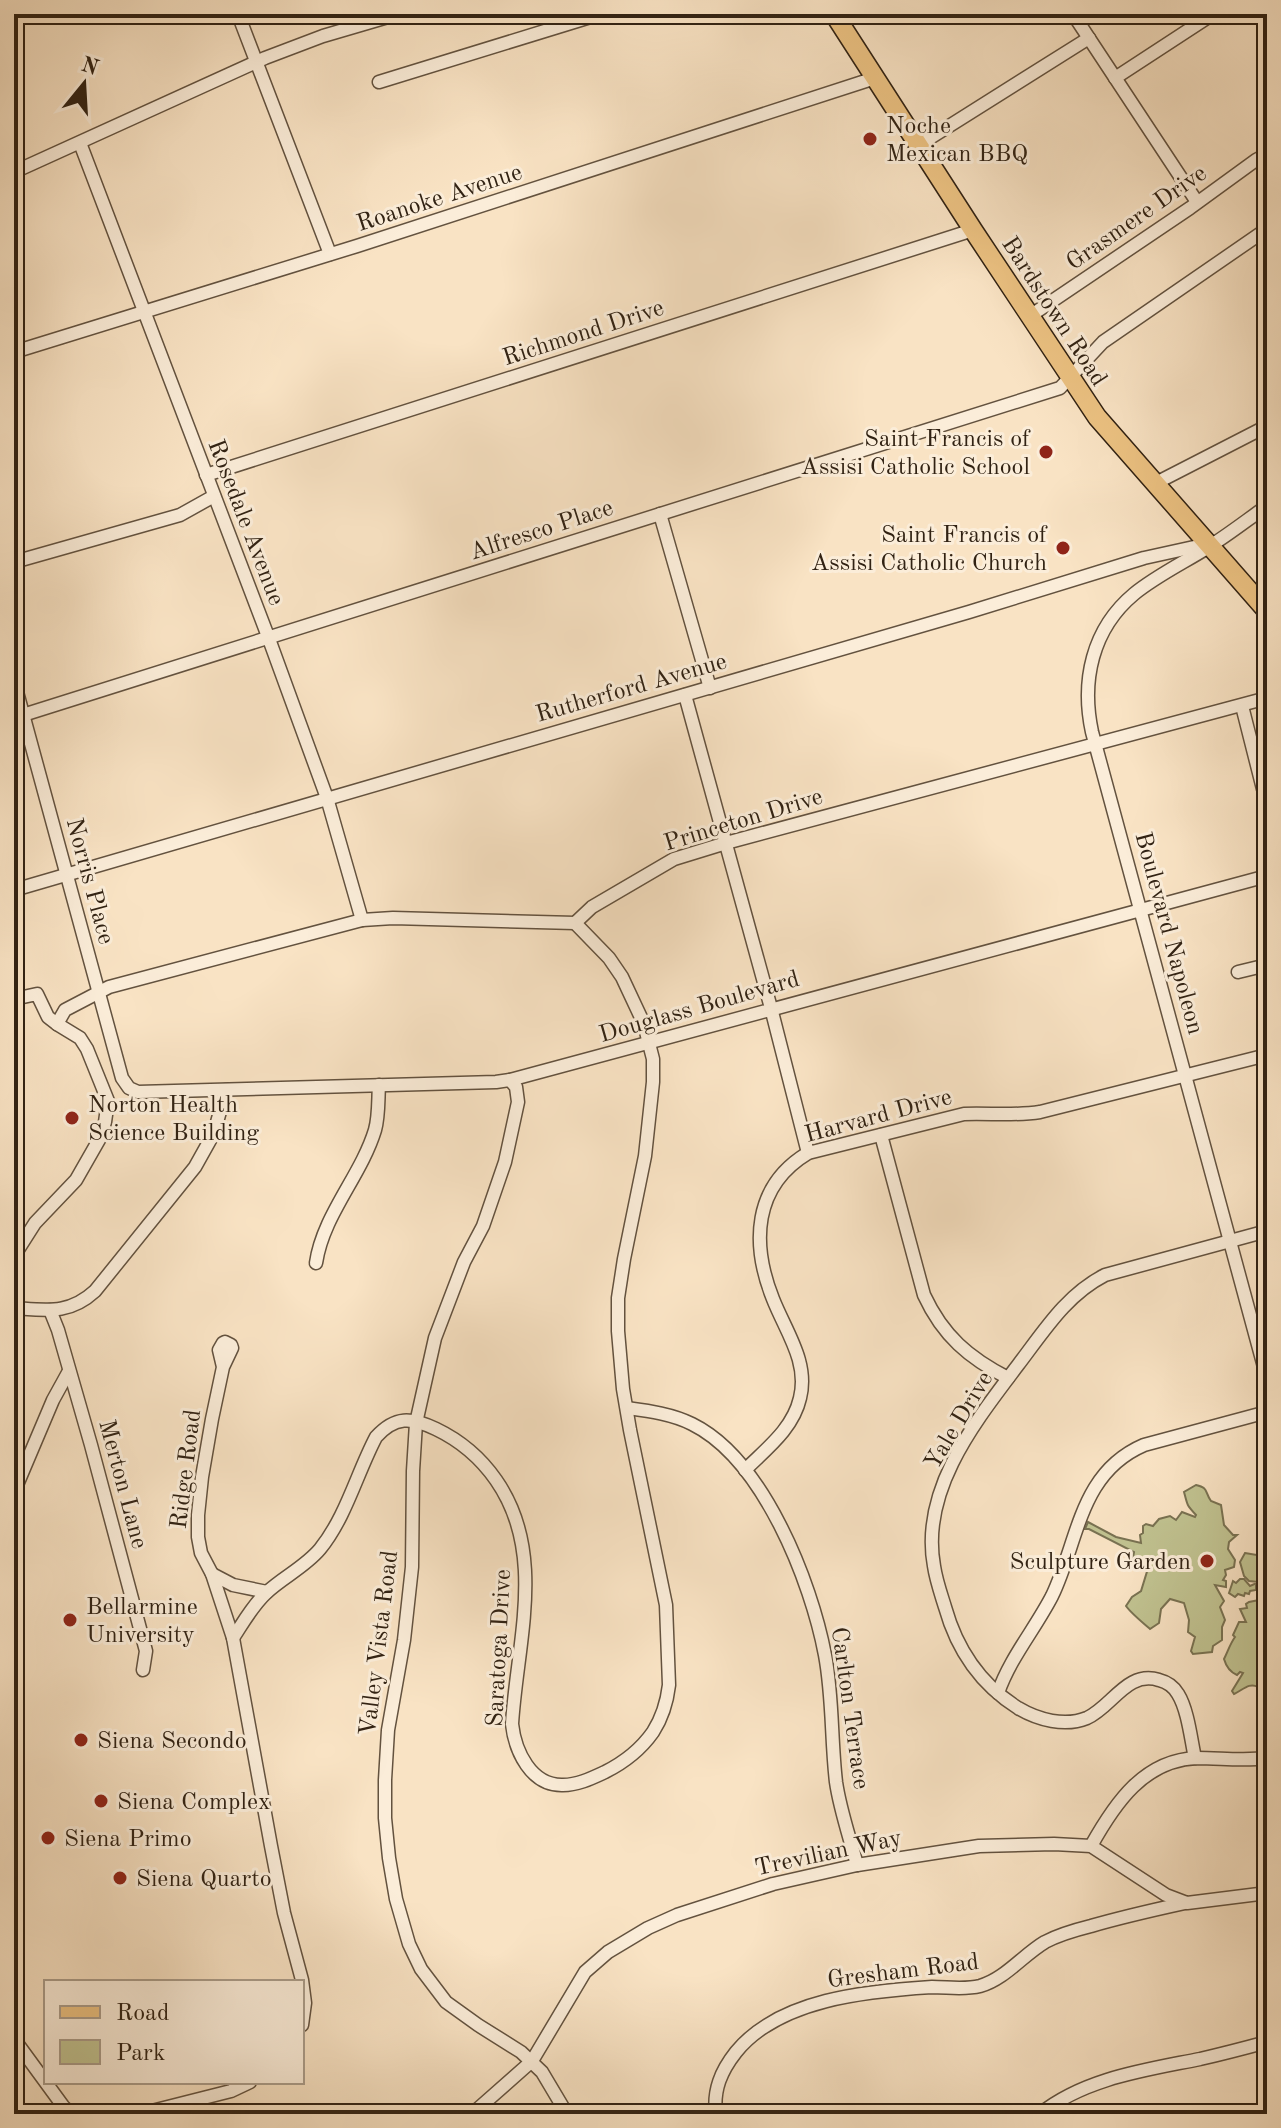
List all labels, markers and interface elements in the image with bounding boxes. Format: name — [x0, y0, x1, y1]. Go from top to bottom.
north arrow — [44, 44, 124, 124]
text: N — [78, 54, 101, 80]
place label: Noche Mexican BBQ — [886, 115, 1028, 167]
marker: Noche Mexican BBQ — [861, 130, 879, 148]
street label: Roanoke Avenue — [354, 161, 525, 237]
street label: Grasmere Drive — [1063, 162, 1212, 276]
street label: Bardstown Road — [996, 233, 1110, 391]
street label: Richmond Drive — [500, 297, 667, 371]
place label: Saint Francis of Assisi Catholic School — [801, 428, 1031, 480]
street label: Rosedale Avenue — [202, 437, 288, 609]
marker: Saint Francis of Assisi Catholic School — [1037, 443, 1055, 461]
street label: Alfresco Place — [467, 496, 616, 565]
place label: Saint Francis of Assisi Catholic Church — [811, 524, 1048, 576]
marker: Saint Francis of Assisi Catholic Church — [1054, 539, 1072, 557]
street label: Rutherford Avenue — [533, 650, 730, 728]
street label: Princeton Drive — [661, 785, 826, 856]
street label: Norris Place — [61, 816, 117, 947]
street label: Boulevard Napoleon — [1129, 830, 1207, 1037]
street label: Douglass Boulevard — [597, 968, 802, 1048]
street label: Harvard Drive — [802, 1086, 955, 1148]
place label: Norton Health Science Building — [88, 1094, 259, 1146]
marker: Norton Health Science Building — [63, 1109, 81, 1127]
street label: Yale Drive — [921, 1368, 998, 1474]
street label: Ridge Road — [168, 1408, 206, 1530]
street label: Merton Lane — [93, 1417, 151, 1552]
street label: Valley Vista Road — [357, 1549, 403, 1737]
place label: Sculpture Garden — [1010, 1551, 1191, 1575]
marker: Sculpture Garden — [1198, 1552, 1216, 1570]
street label: Saratoga Drive — [484, 1569, 516, 1728]
place label: Bellarmine University — [86, 1596, 198, 1648]
marker: Bellarmine University — [61, 1611, 79, 1629]
street label: Carlton Terrace — [826, 1625, 872, 1791]
place label: Siena Secondo — [97, 1730, 247, 1754]
marker: Siena Secondo — [72, 1731, 90, 1749]
place label: Siena Complex — [117, 1791, 270, 1815]
marker: Siena Complex — [92, 1792, 110, 1810]
street label: Trevilian Way — [753, 1827, 904, 1881]
place label: Siena Primo — [64, 1828, 192, 1852]
marker: Siena Primo — [39, 1829, 57, 1847]
place label: Siena Quarto — [136, 1868, 272, 1892]
marker: Siena Quarto — [111, 1869, 129, 1887]
street label: Gresham Road — [826, 1951, 981, 1993]
legend — [44, 1980, 304, 2084]
text: Road — [116, 2002, 169, 2026]
text: Park — [116, 2042, 165, 2066]

